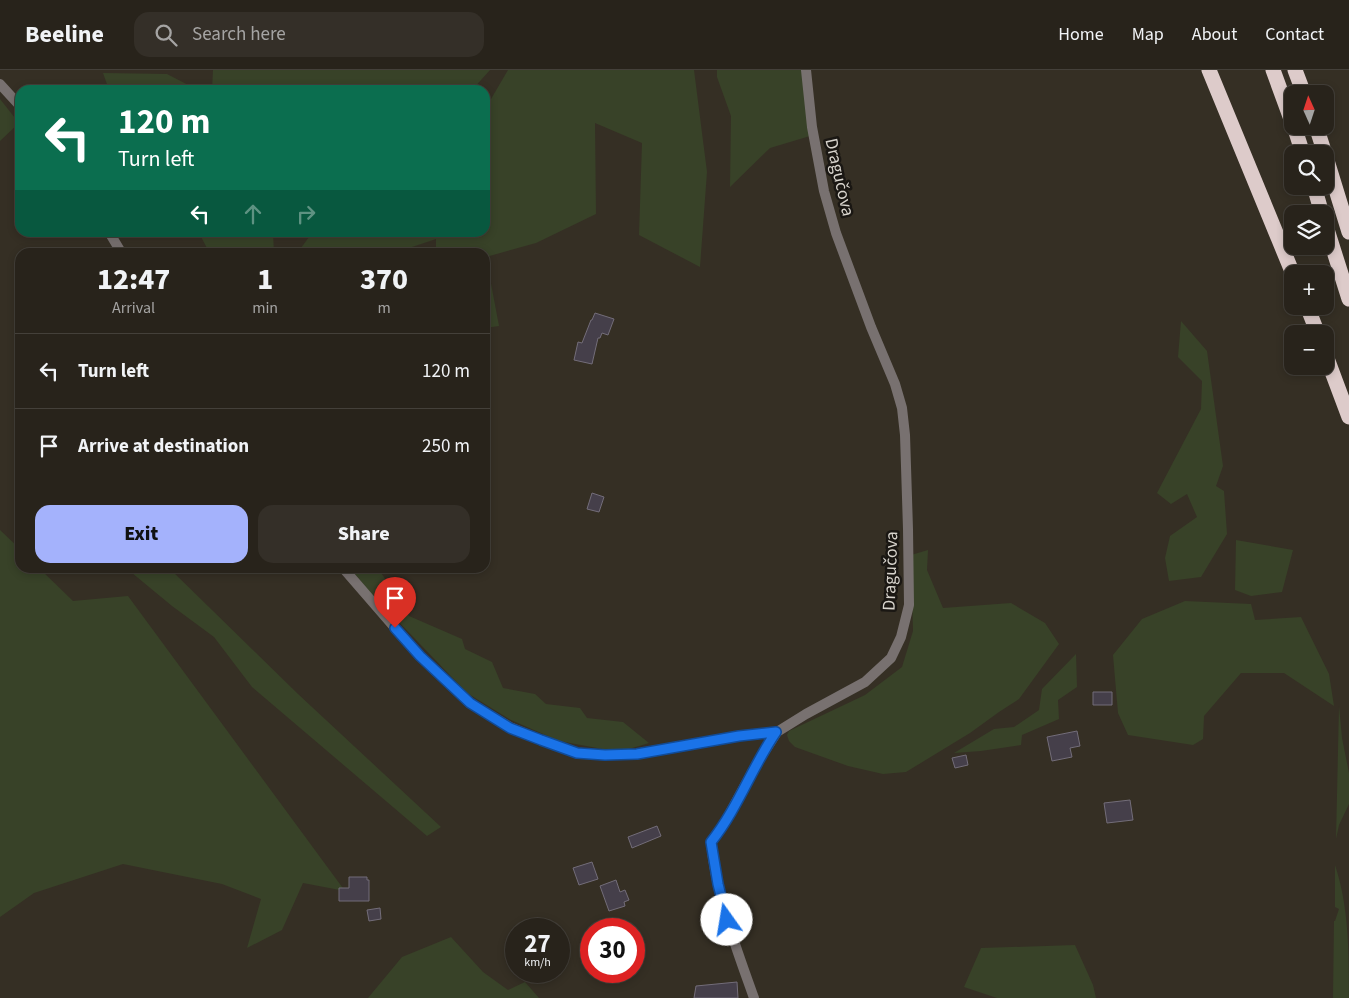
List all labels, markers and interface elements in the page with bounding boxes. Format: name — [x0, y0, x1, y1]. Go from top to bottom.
search box — [134, 12, 484, 57]
text: Beeline — [25, 17, 104, 52]
icon: search — [152, 21, 180, 49]
text: Search here — [192, 21, 286, 48]
text: Home — [1058, 22, 1104, 47]
text: Map — [1132, 22, 1164, 47]
text: About — [1192, 22, 1237, 47]
text: Contact — [1265, 22, 1324, 47]
north arrow — [1284, 85, 1334, 135]
map controls — [1284, 85, 1334, 375]
text: 120 m — [118, 97, 210, 147]
icon: left — [35, 105, 100, 170]
street label: Dragučova — [818, 136, 861, 219]
text: Turn left — [118, 143, 194, 175]
button: search — [1284, 145, 1334, 195]
icon: left — [186, 200, 214, 228]
icon: ahead — [239, 200, 267, 228]
icon: right — [292, 200, 320, 228]
button: layers — [1284, 205, 1334, 255]
text: 12:47 — [97, 258, 170, 301]
text: 1 — [257, 258, 273, 301]
text: 370 — [360, 258, 408, 301]
button: + — [1284, 265, 1334, 315]
text: Arrival — [112, 297, 155, 319]
text: min — [252, 297, 278, 319]
text: m — [377, 297, 391, 319]
button: − — [1284, 325, 1334, 375]
icon: left — [35, 357, 63, 385]
text: Turn left — [78, 358, 149, 385]
text: 120 m — [422, 358, 470, 385]
icon: arrive — [35, 432, 63, 460]
text: Arrive at destination — [78, 433, 249, 460]
text: 250 m — [422, 433, 470, 460]
button: Exit — [35, 505, 248, 563]
button: Share — [258, 505, 470, 563]
street label: Dragučova — [877, 531, 904, 611]
pin — [374, 577, 416, 628]
icon: arrive — [381, 584, 409, 612]
position arrow — [700, 893, 752, 945]
speed limit sign: 30 — [580, 918, 645, 983]
text: 27 — [524, 926, 551, 962]
text: km/h — [524, 954, 551, 971]

